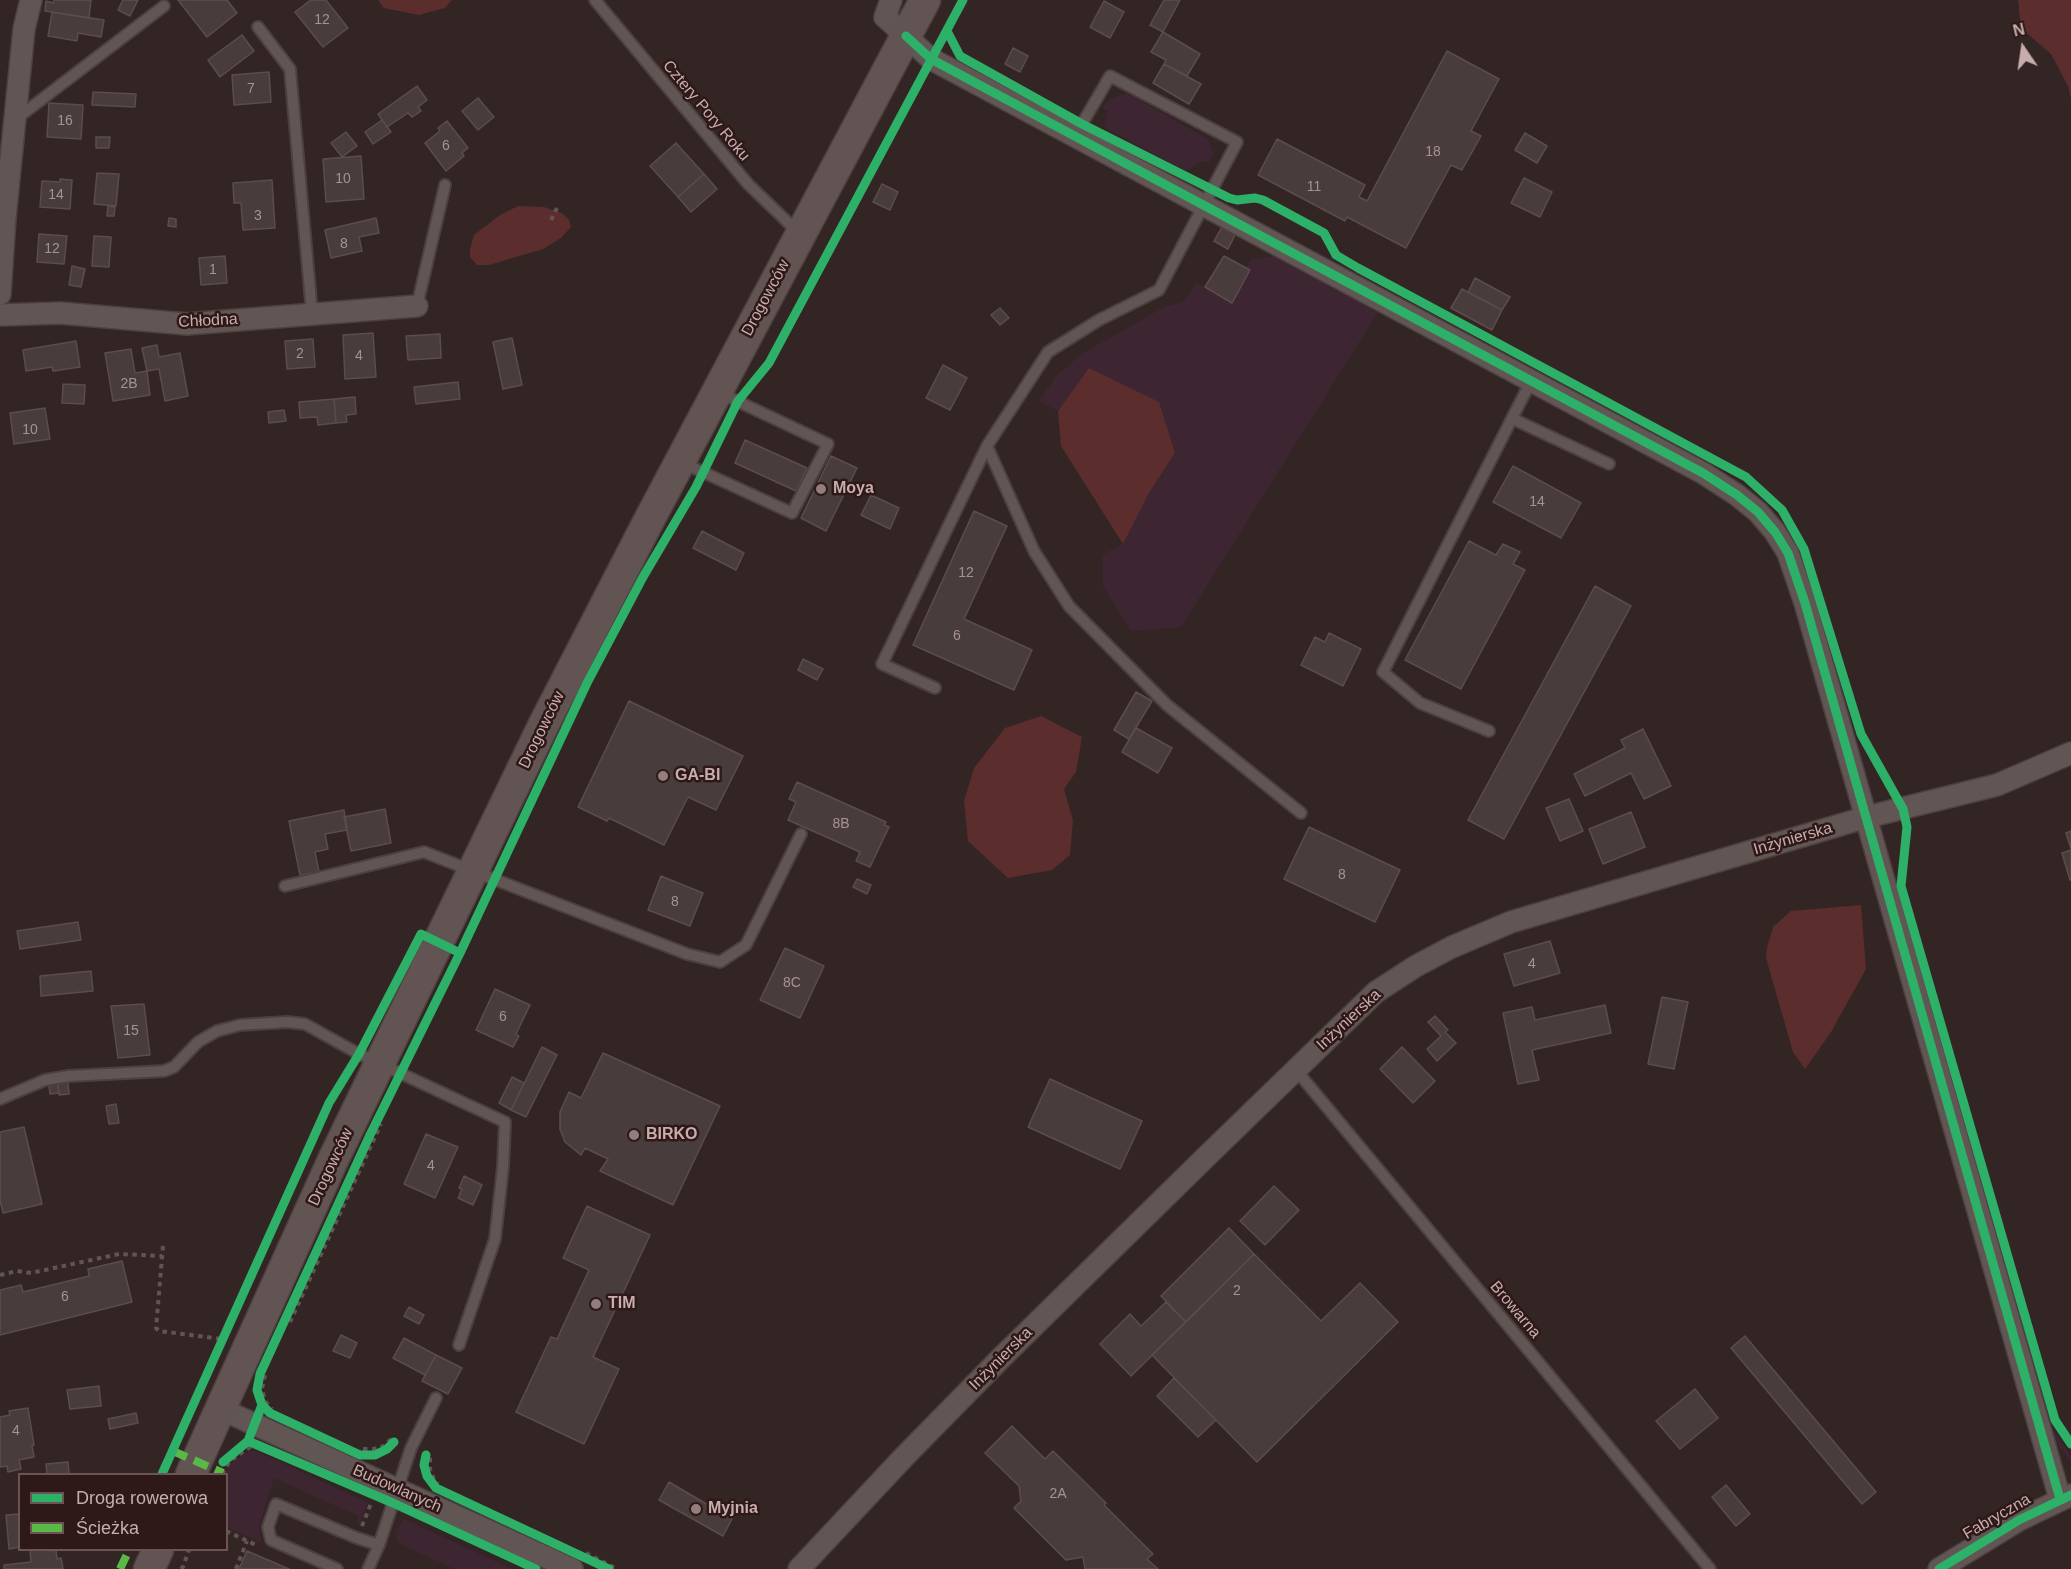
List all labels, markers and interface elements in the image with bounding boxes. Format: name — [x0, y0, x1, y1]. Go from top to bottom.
house number: 12 — [314, 12, 330, 28]
north arrow — [1993, 18, 2053, 78]
text: N — [2011, 20, 2026, 40]
street label: Cztery Pory Roku — [658, 57, 754, 165]
house number: 7 — [247, 81, 255, 97]
house number: 16 — [57, 113, 73, 129]
house number: 6 — [442, 138, 450, 154]
house number: 18 — [1425, 144, 1441, 160]
house number: 10 — [335, 171, 351, 187]
house number: 11 — [1307, 179, 1321, 195]
house number: 14 — [48, 187, 64, 203]
house number: 3 — [254, 208, 262, 224]
house number: 8 — [340, 236, 348, 252]
house number: 12 — [44, 241, 60, 257]
street label: Drogowców — [738, 257, 794, 339]
house number: 1 — [209, 262, 217, 278]
street label: Chłodna — [178, 310, 238, 332]
house number: 2 — [296, 346, 304, 362]
house number: 4 — [355, 348, 363, 364]
house number: 2B — [120, 376, 138, 392]
house number: 10 — [22, 422, 38, 438]
place label: Moya — [833, 479, 874, 499]
marker: Moya — [814, 482, 828, 496]
house number: 14 — [1529, 494, 1545, 510]
house number: 12 — [958, 565, 974, 581]
house number: 6 — [953, 628, 961, 644]
street label: Drogowców — [515, 688, 569, 772]
place label: GA-BI — [675, 766, 720, 786]
marker: GA-BI — [656, 769, 670, 783]
house number: 8B — [832, 816, 850, 832]
street label: Inżynierska — [1751, 819, 1835, 859]
house number: 8 — [1338, 867, 1346, 883]
house number: 8 — [671, 894, 679, 910]
house number: 4 — [1528, 956, 1536, 972]
house number: 8C — [783, 975, 801, 991]
street label: Inżynierska — [1313, 985, 1385, 1055]
house number: 6 — [499, 1009, 507, 1025]
house number: 15 — [123, 1023, 139, 1039]
street label: Drogowców — [305, 1125, 357, 1209]
place label: BIRKO — [646, 1125, 698, 1145]
marker: BIRKO — [627, 1128, 641, 1142]
house number: 4 — [427, 1158, 435, 1174]
street label: Browarna — [1486, 1278, 1544, 1342]
house number: 2 — [1233, 1283, 1241, 1299]
house number: 6 — [61, 1289, 69, 1305]
place label: TIM — [608, 1294, 636, 1314]
marker: TIM — [589, 1297, 603, 1311]
street label: Inżynierska — [966, 1324, 1036, 1394]
house number: 4 — [12, 1423, 20, 1439]
street label: Budowlanych — [350, 1461, 444, 1517]
legend — [18, 1473, 228, 1551]
house number: 2A — [1049, 1486, 1067, 1502]
text: Droga rowerowa — [76, 1488, 208, 1508]
street label: Fabryczna — [1960, 1490, 2034, 1544]
place label: Myjnia — [708, 1499, 758, 1519]
marker: Myjnia — [689, 1502, 703, 1516]
text: Ścieżka — [76, 1518, 139, 1538]

